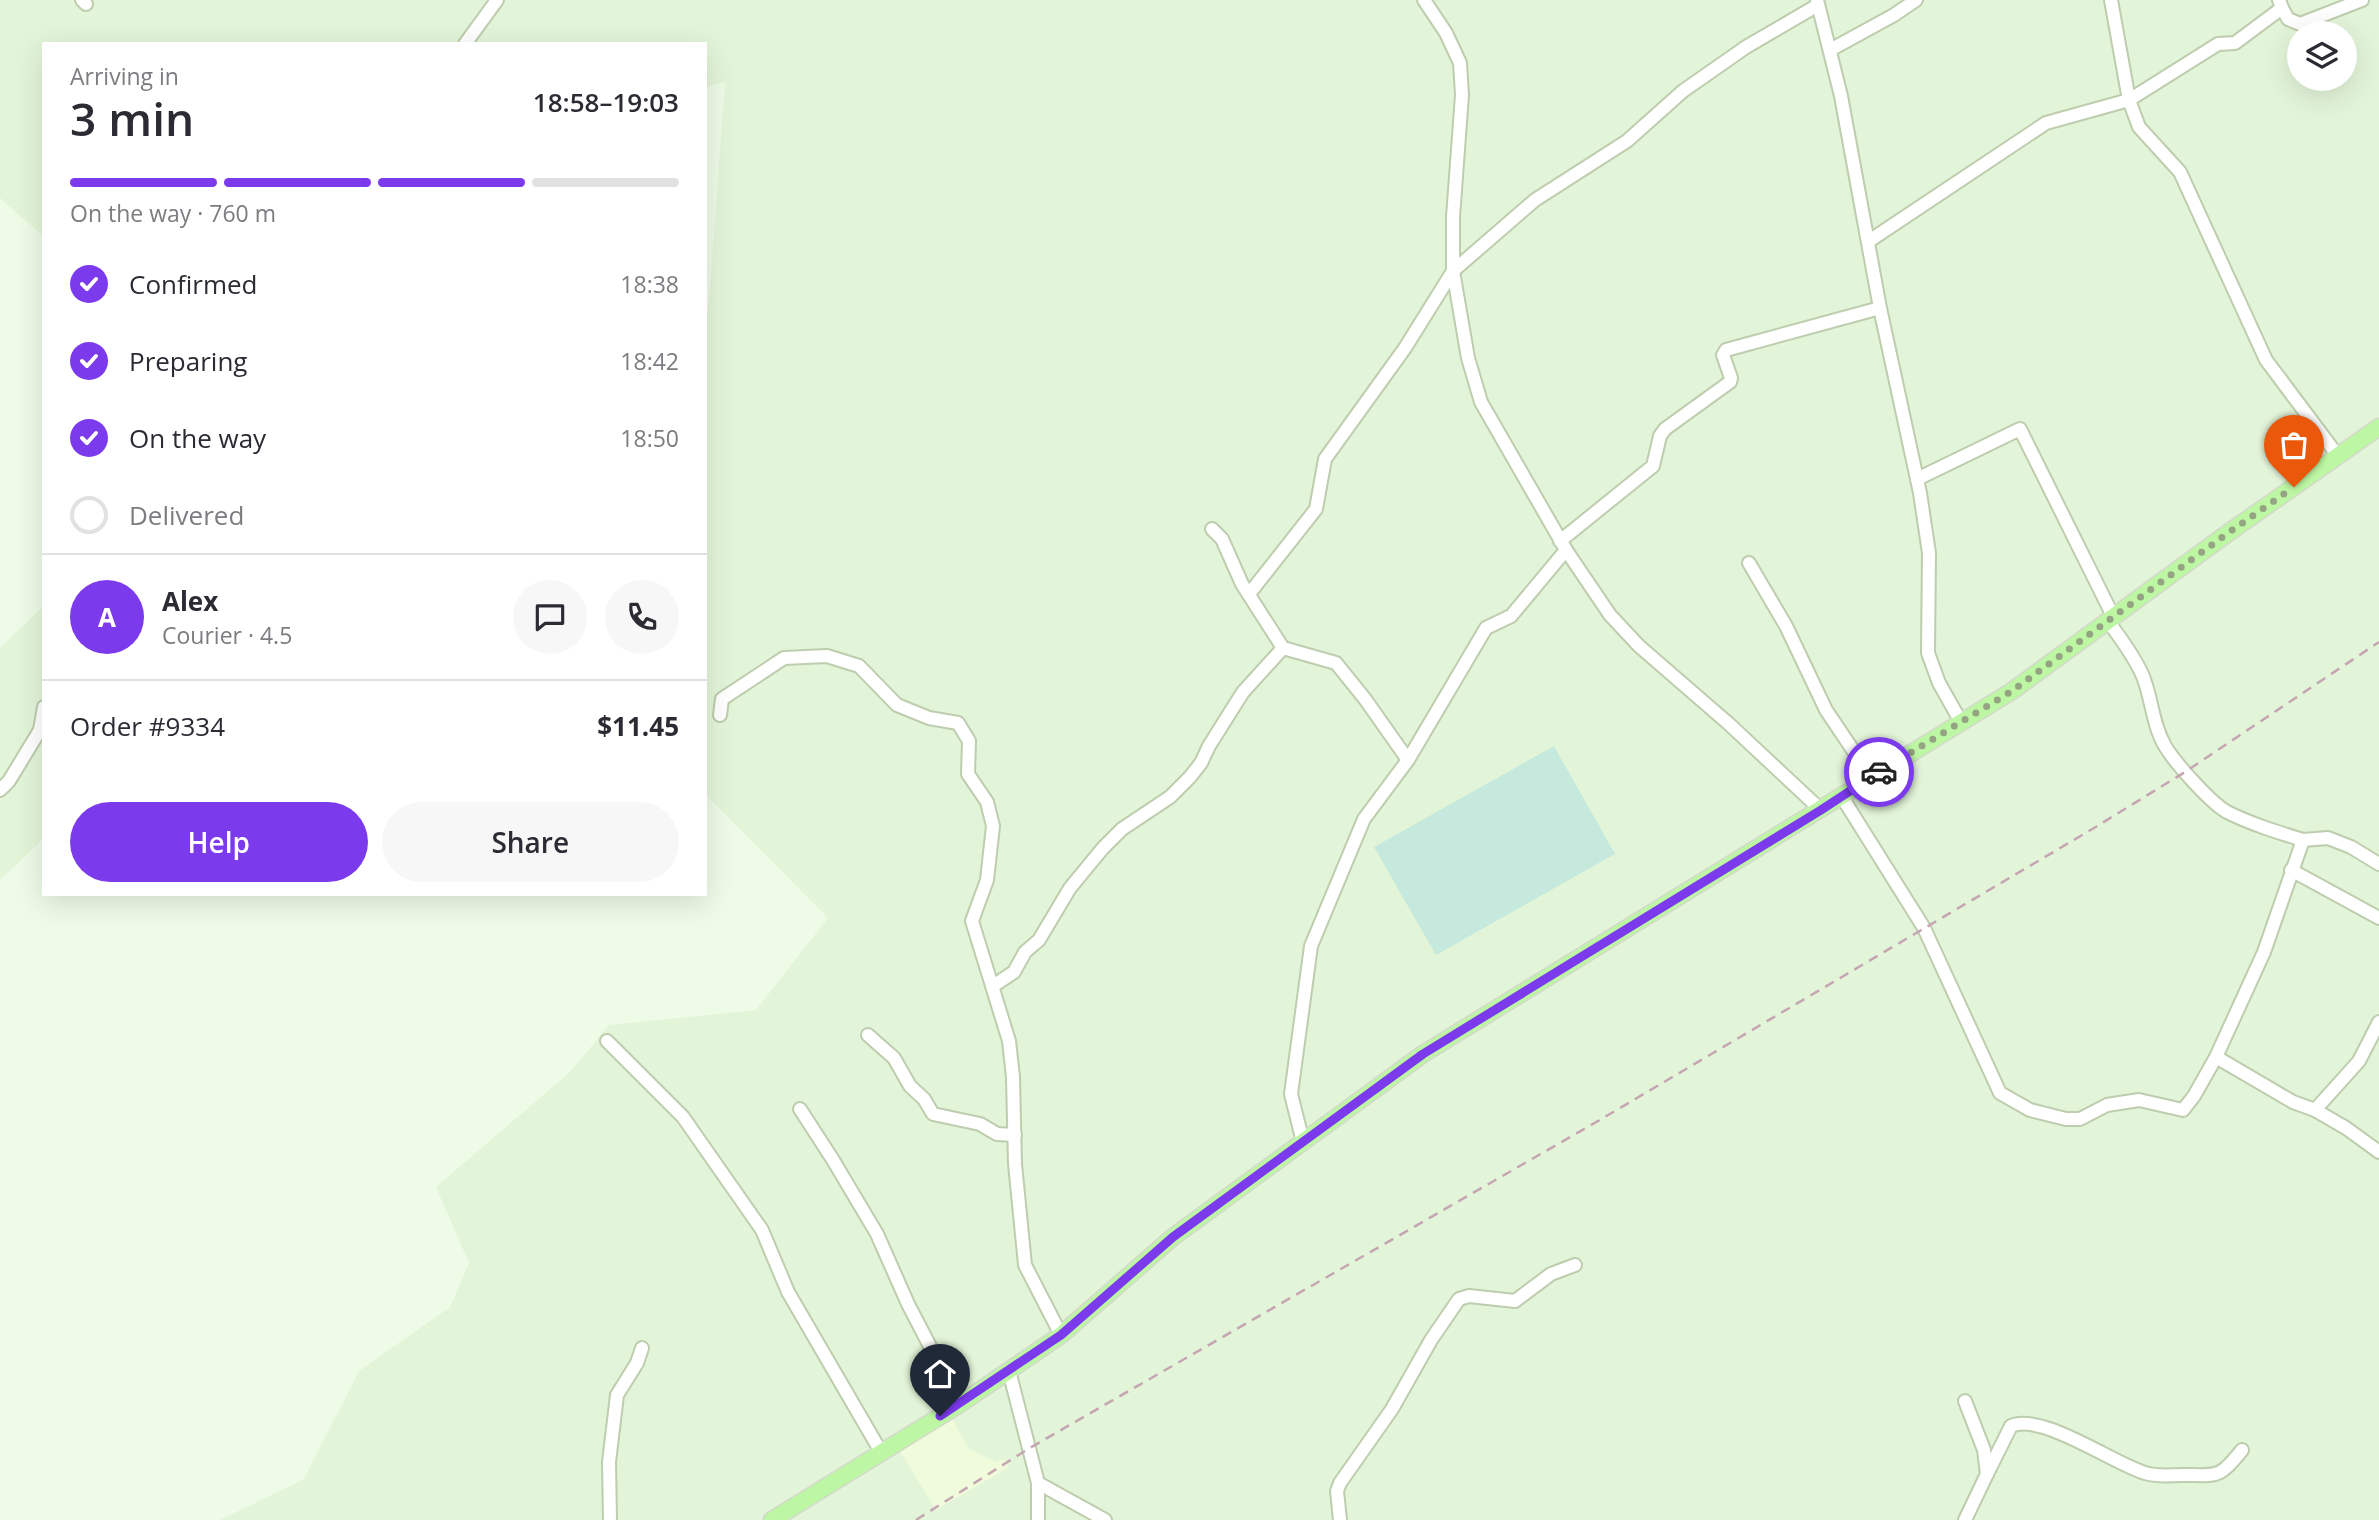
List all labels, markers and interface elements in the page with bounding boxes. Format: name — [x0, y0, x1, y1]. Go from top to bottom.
map controls — [2287, 21, 2357, 91]
button: layers — [2287, 21, 2357, 91]
text: Arriving in — [70, 60, 179, 92]
text: 18:58–19:03 — [533, 84, 679, 120]
text: 3 min — [70, 87, 194, 149]
text: On the way · 760 m — [70, 197, 276, 229]
icon: check — [70, 265, 108, 303]
text: Confirmed — [129, 266, 257, 302]
text: 18:38 — [620, 268, 679, 300]
icon: check — [70, 342, 108, 380]
text: Preparing — [129, 343, 247, 379]
text: 18:42 — [620, 345, 679, 377]
pin — [2264, 415, 2324, 487]
icon: check — [70, 419, 108, 457]
text: On the way — [129, 420, 266, 456]
text: 18:50 — [620, 422, 679, 454]
icon: bag — [2275, 426, 2313, 464]
text: Delivered — [129, 497, 244, 533]
button: chat — [513, 580, 587, 654]
button: phone — [605, 580, 679, 654]
text: Alex — [162, 583, 218, 619]
text: A — [98, 599, 116, 635]
text: Courier · 4.5 — [162, 619, 292, 651]
text: Order #9334 — [70, 708, 225, 744]
text: $11.45 — [597, 708, 679, 744]
courier — [1844, 737, 1914, 807]
icon: car — [1860, 753, 1898, 791]
button: Help — [70, 802, 368, 882]
button: Share — [382, 802, 679, 882]
pin — [910, 1344, 970, 1416]
icon: home — [921, 1355, 959, 1393]

